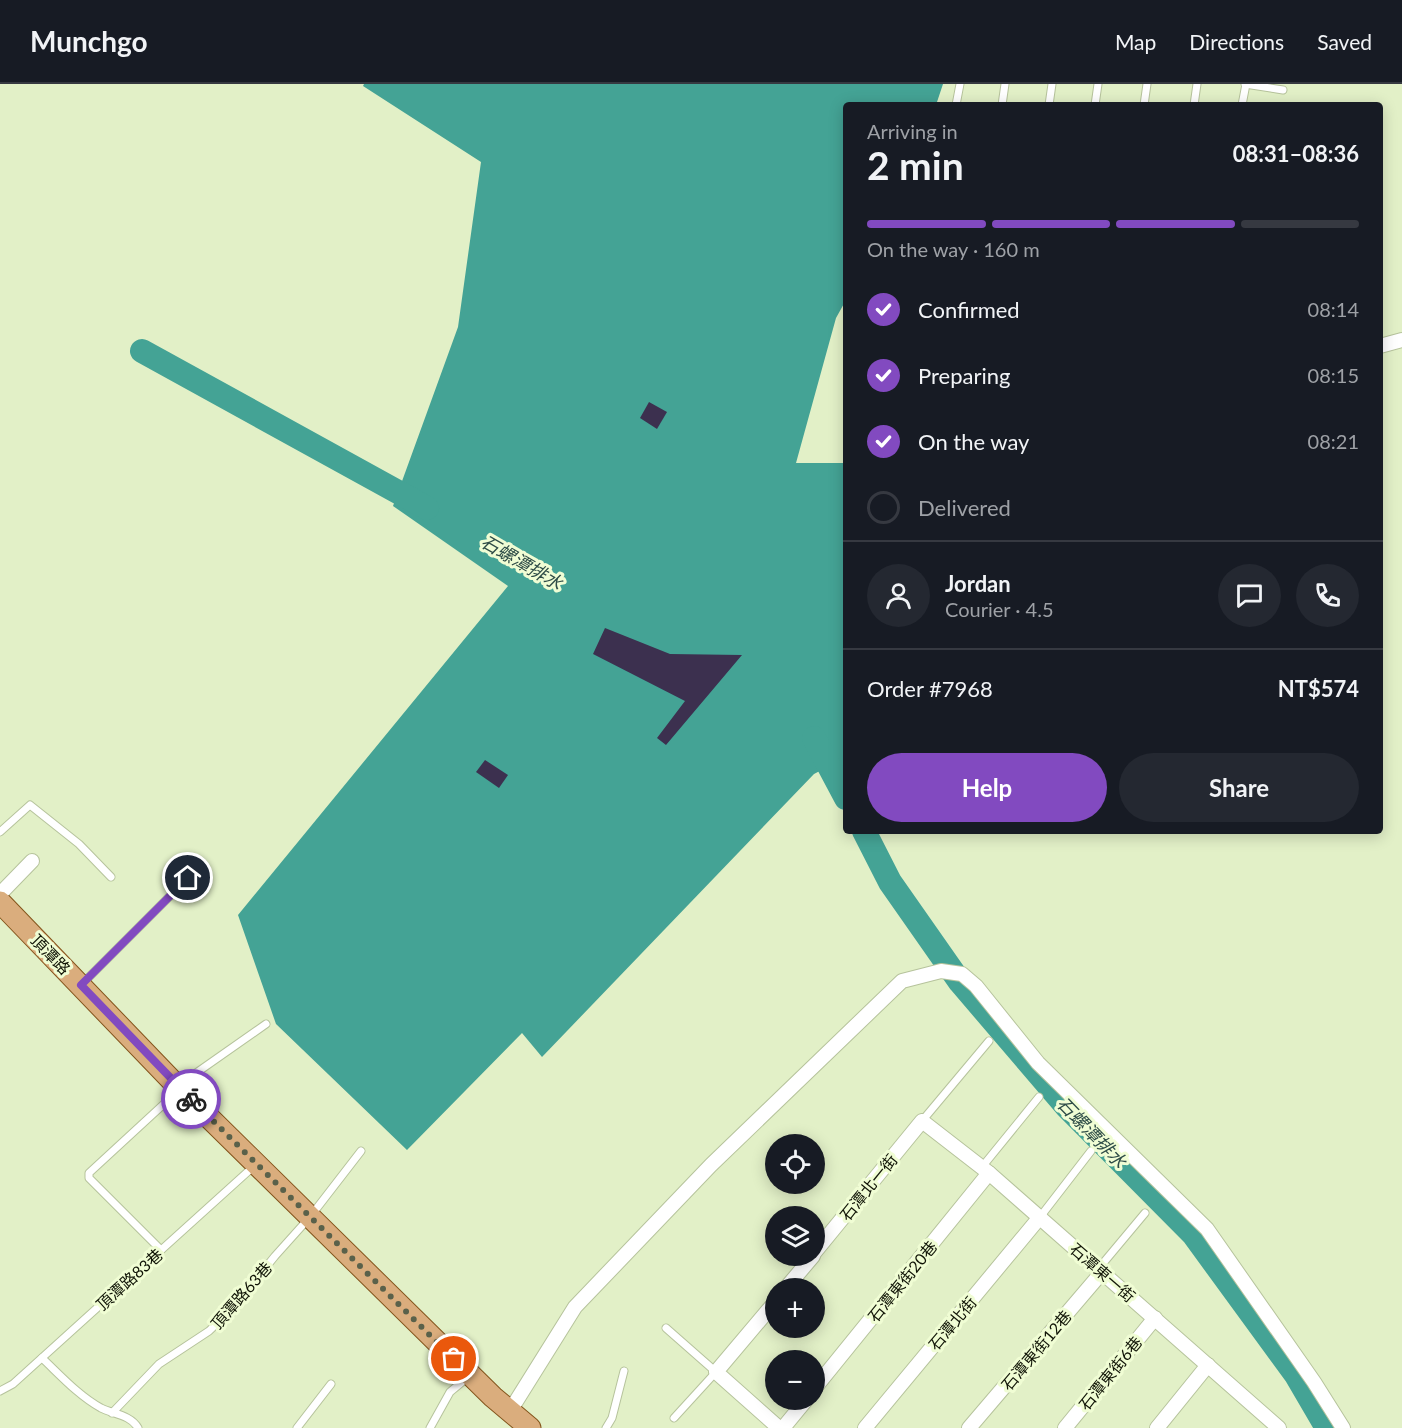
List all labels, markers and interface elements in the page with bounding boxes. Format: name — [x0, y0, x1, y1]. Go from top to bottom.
text: Munchgo — [30, 24, 148, 58]
text: Map — [1115, 29, 1156, 54]
text: Directions — [1189, 29, 1284, 54]
text: Saved — [1317, 29, 1372, 54]
text: Arriving in — [867, 119, 958, 143]
text: 08:31–08:36 — [1233, 140, 1359, 167]
text: 2 min — [867, 142, 964, 188]
text: On the way · 160 m — [867, 237, 1040, 261]
icon: check — [867, 293, 900, 326]
text: Confirmed — [918, 296, 1020, 323]
text: 08:14 — [1308, 297, 1359, 321]
icon: check — [867, 359, 900, 392]
text: Preparing — [918, 362, 1010, 389]
text: 08:15 — [1308, 363, 1359, 387]
icon: check — [867, 425, 900, 458]
text: On the way — [918, 428, 1029, 455]
text: 08:21 — [1308, 429, 1359, 453]
text: Delivered — [918, 494, 1011, 521]
water label: 石螺潭排水 — [478, 530, 567, 595]
button: person — [867, 564, 930, 627]
button: chat — [1218, 564, 1281, 627]
button: phone — [1296, 564, 1359, 627]
text: Jordan — [945, 570, 1011, 597]
text: Courier · 4.5 — [945, 597, 1054, 621]
text: Order #7968 — [867, 675, 993, 702]
text: NT$574 — [1278, 675, 1359, 702]
button: Help — [867, 753, 1107, 822]
button: Share — [1119, 753, 1359, 822]
pin — [162, 852, 213, 903]
icon: home — [171, 861, 204, 894]
street label: 頂潭路 — [27, 930, 75, 978]
courier — [161, 1069, 221, 1129]
icon: bike — [175, 1083, 208, 1116]
water label: 石螺潭排水 — [1053, 1092, 1132, 1173]
map controls — [765, 1134, 825, 1410]
button: locate — [765, 1134, 825, 1194]
street label: 石潭北一街 — [835, 1150, 901, 1224]
button: layers — [765, 1206, 825, 1266]
street label: 石潭東街20巷 — [864, 1237, 940, 1325]
street label: 石潭東一街 — [1067, 1239, 1139, 1305]
street label: 頂潭路83巷 — [92, 1244, 166, 1314]
street label: 頂潭路63巷 — [207, 1258, 275, 1332]
button: + — [765, 1278, 825, 1338]
street label: 石潭北街 — [924, 1292, 980, 1354]
street label: 石潭東街12巷 — [997, 1306, 1075, 1394]
street label: 石潭東街6巷 — [1075, 1332, 1145, 1414]
pin — [428, 1333, 479, 1384]
icon: bag — [437, 1342, 470, 1375]
button: − — [765, 1350, 825, 1410]

